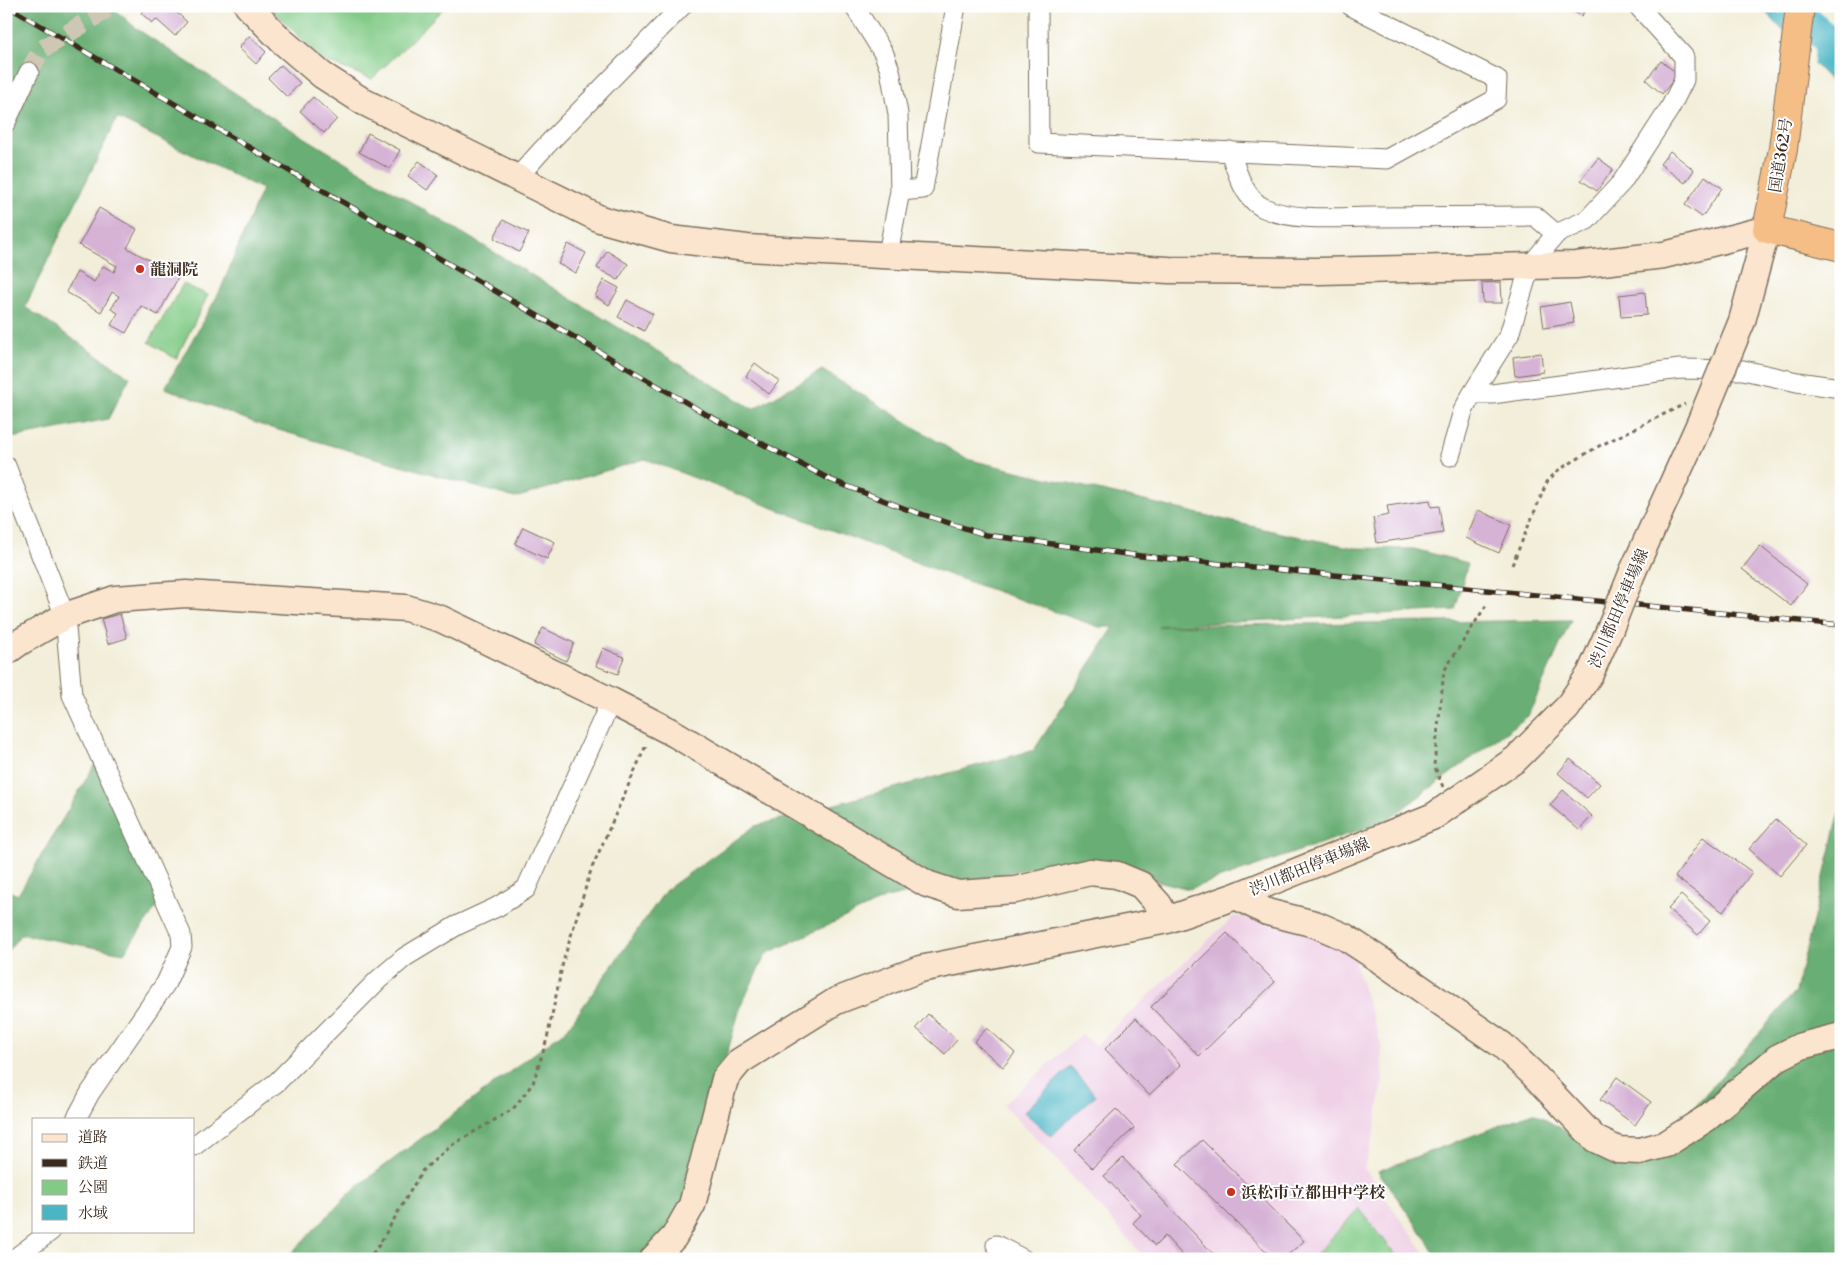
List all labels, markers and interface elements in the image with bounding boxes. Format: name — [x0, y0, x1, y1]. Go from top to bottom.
street label: 国道362号 — [1765, 116, 1797, 194]
place label: 龍洞院 — [150, 260, 198, 280]
marker: 龍洞院 — [134, 263, 146, 275]
street label: 渋川都田停車場線 — [1585, 546, 1653, 671]
street label: 渋川都田停車場線 — [1246, 834, 1372, 900]
legend — [32, 1118, 195, 1232]
text: 道路 — [78, 1128, 108, 1147]
text: 鉄道 — [78, 1154, 108, 1173]
text: 公園 — [78, 1178, 108, 1197]
place label: 浜松市立都田中学校 — [1241, 1183, 1386, 1203]
marker: 浜松市立都田中学校 — [1225, 1186, 1237, 1198]
text: 水域 — [78, 1204, 108, 1223]

